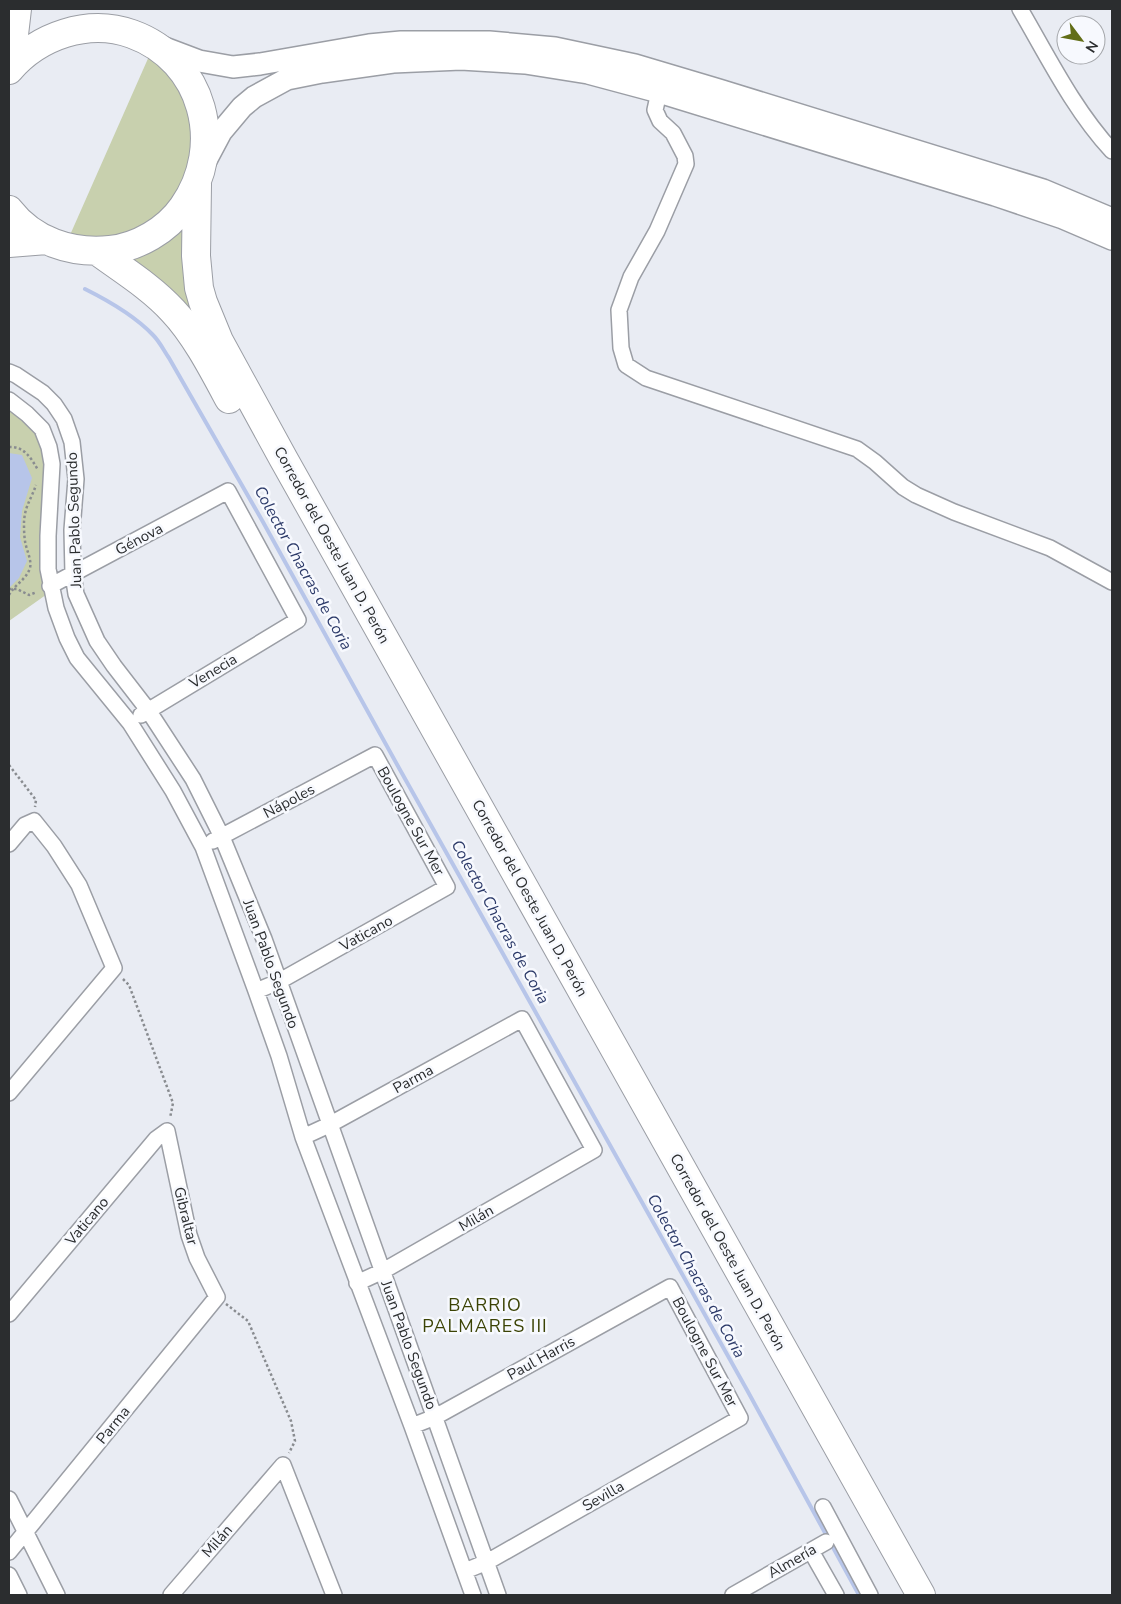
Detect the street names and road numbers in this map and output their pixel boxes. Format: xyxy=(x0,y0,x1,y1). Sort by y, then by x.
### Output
street label: Corredor del Oeste Juan D. Perón xyxy=(269,443,395,647)
street label: Juan Pablo Segundo xyxy=(62,452,86,589)
street label: Génova xyxy=(112,518,166,560)
street label: Venecia xyxy=(185,649,241,694)
street label: Boulogne Sur Mer xyxy=(373,763,450,880)
street label: Nápoles xyxy=(260,779,318,823)
street label: Corredor del Oeste Juan D. Perón xyxy=(467,796,593,1000)
street label: Juan Pablo Segundo xyxy=(238,896,304,1031)
street label: Vaticano xyxy=(335,910,396,956)
street label: Parma xyxy=(389,1060,437,1098)
street label: Corredor del Oeste Juan D. Perón xyxy=(665,1150,791,1354)
street label: Gibraltar xyxy=(169,1185,203,1248)
street label: Vaticano xyxy=(60,1192,113,1250)
street label: Milán xyxy=(455,1200,497,1236)
street label: Juan Pablo Segundo xyxy=(376,1277,442,1412)
street label: Boulogne Sur Mer xyxy=(668,1294,743,1411)
street label: Paul Harris xyxy=(504,1331,578,1385)
street label: Parma xyxy=(92,1402,134,1448)
street label: Sevilla xyxy=(578,1476,628,1516)
street label: Milán xyxy=(197,1520,237,1562)
street label: Almería xyxy=(764,1539,820,1583)

